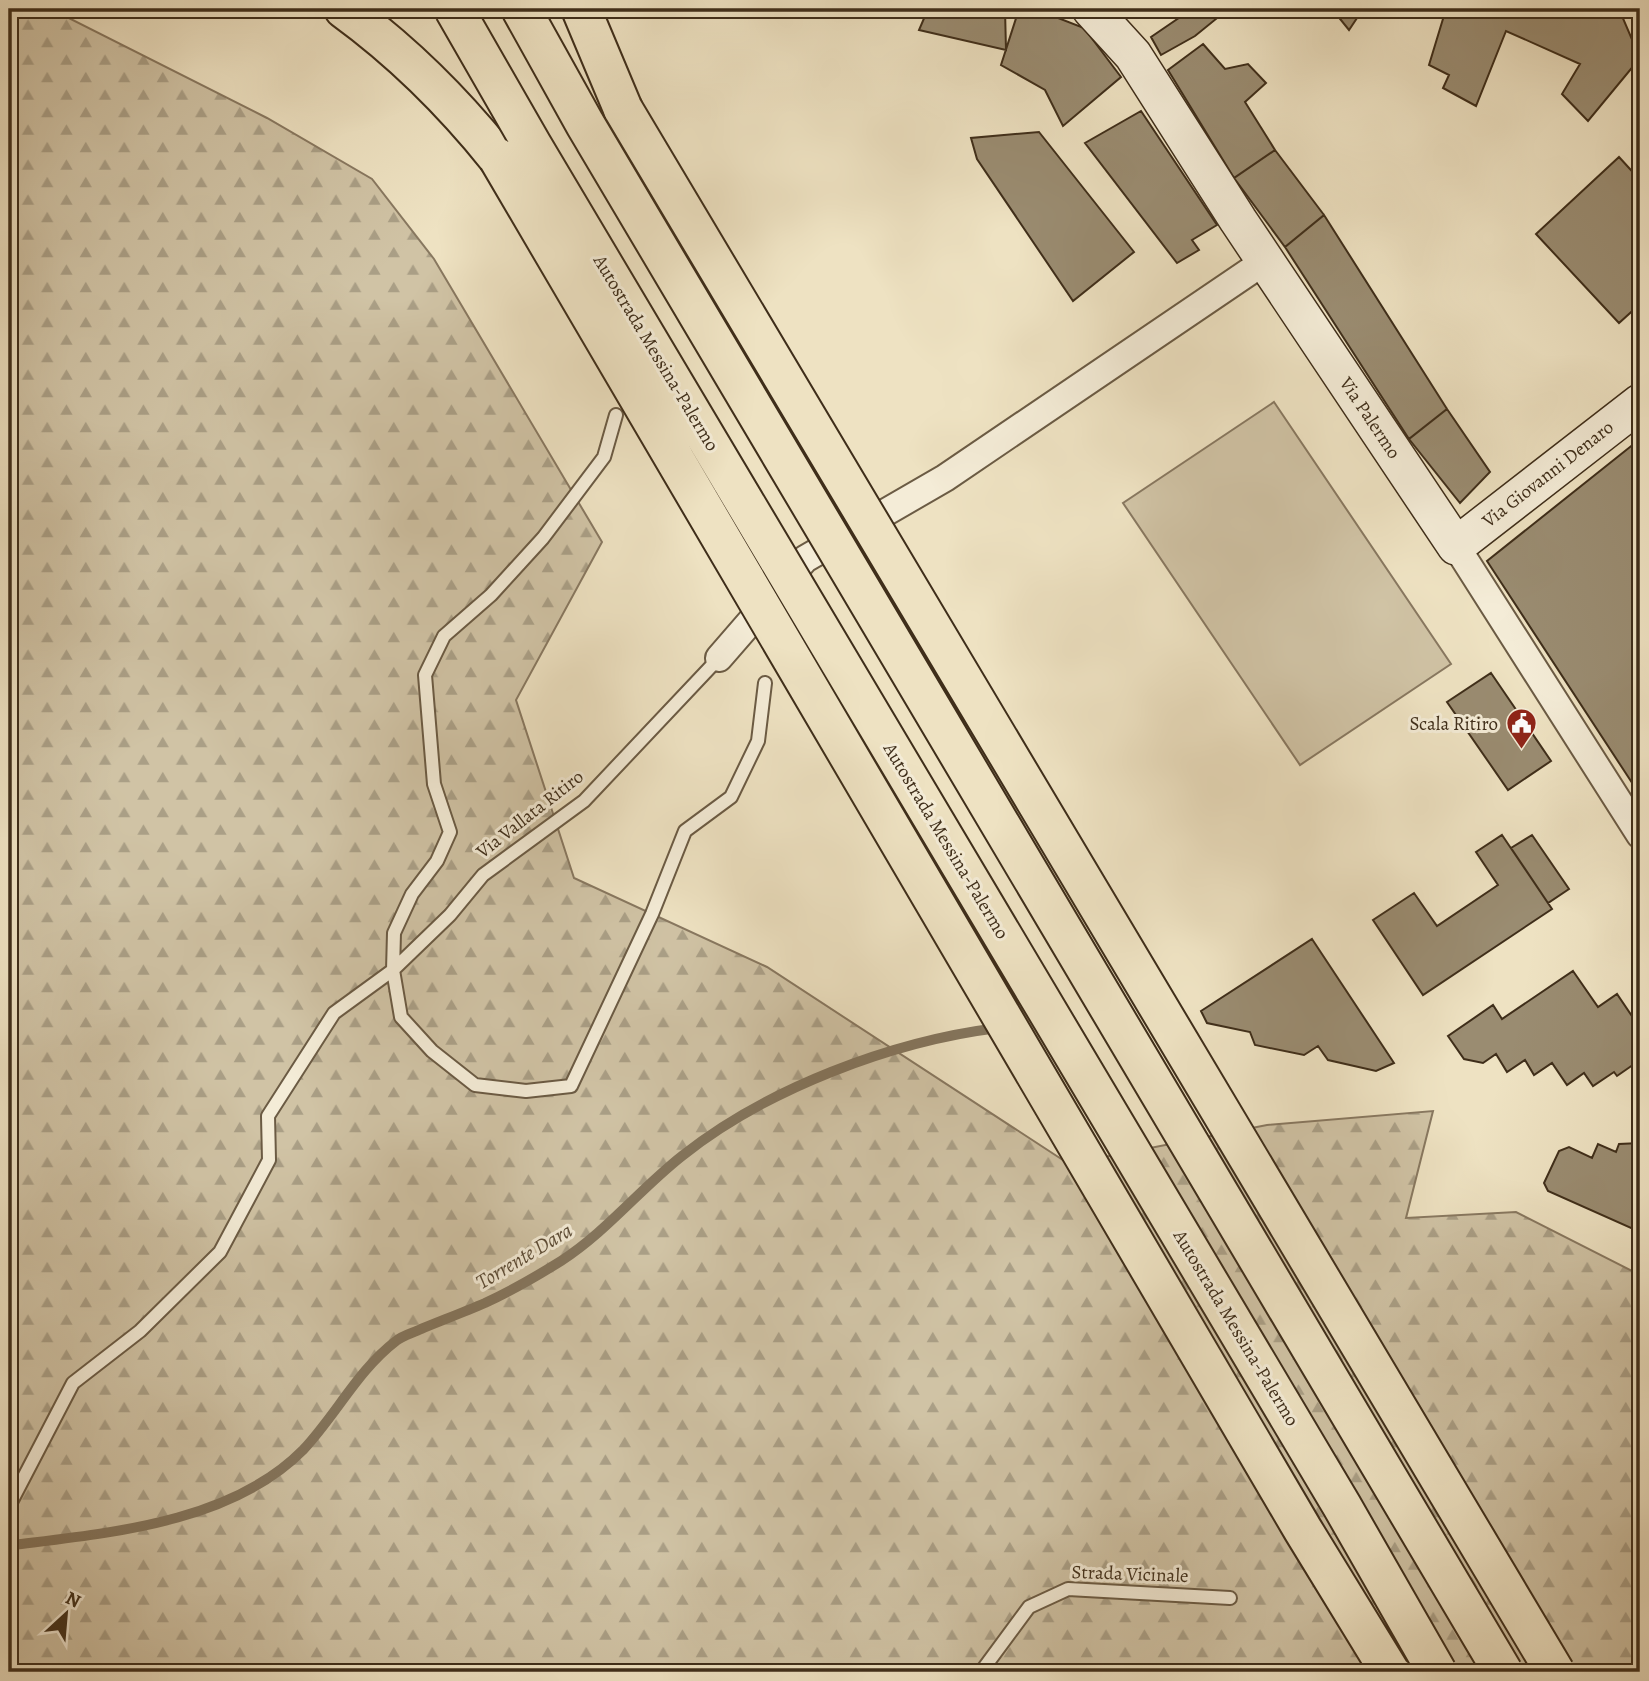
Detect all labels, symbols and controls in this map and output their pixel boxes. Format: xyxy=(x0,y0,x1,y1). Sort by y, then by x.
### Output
street label: Autostrada Messina-Palermo xyxy=(586,249,725,456)
street label: Via Palermo xyxy=(1333,371,1407,464)
street label: Via Giovanni Denaro xyxy=(1476,414,1619,534)
public building icon: Scala Ritiro xyxy=(1504,707,1538,751)
place label: Scala Ritiro xyxy=(1409,711,1498,737)
street label: Autostrada Messina-Palermo xyxy=(876,737,1015,944)
street label: Via Vallata Ritiro xyxy=(470,764,589,865)
water label: Torrente Dara xyxy=(471,1216,578,1296)
street label: Autostrada Messina-Palermo xyxy=(1166,1224,1305,1431)
street label: Strada Vicinale xyxy=(1071,1559,1189,1589)
north arrow xyxy=(32,1580,102,1650)
text: N xyxy=(61,1585,85,1614)

